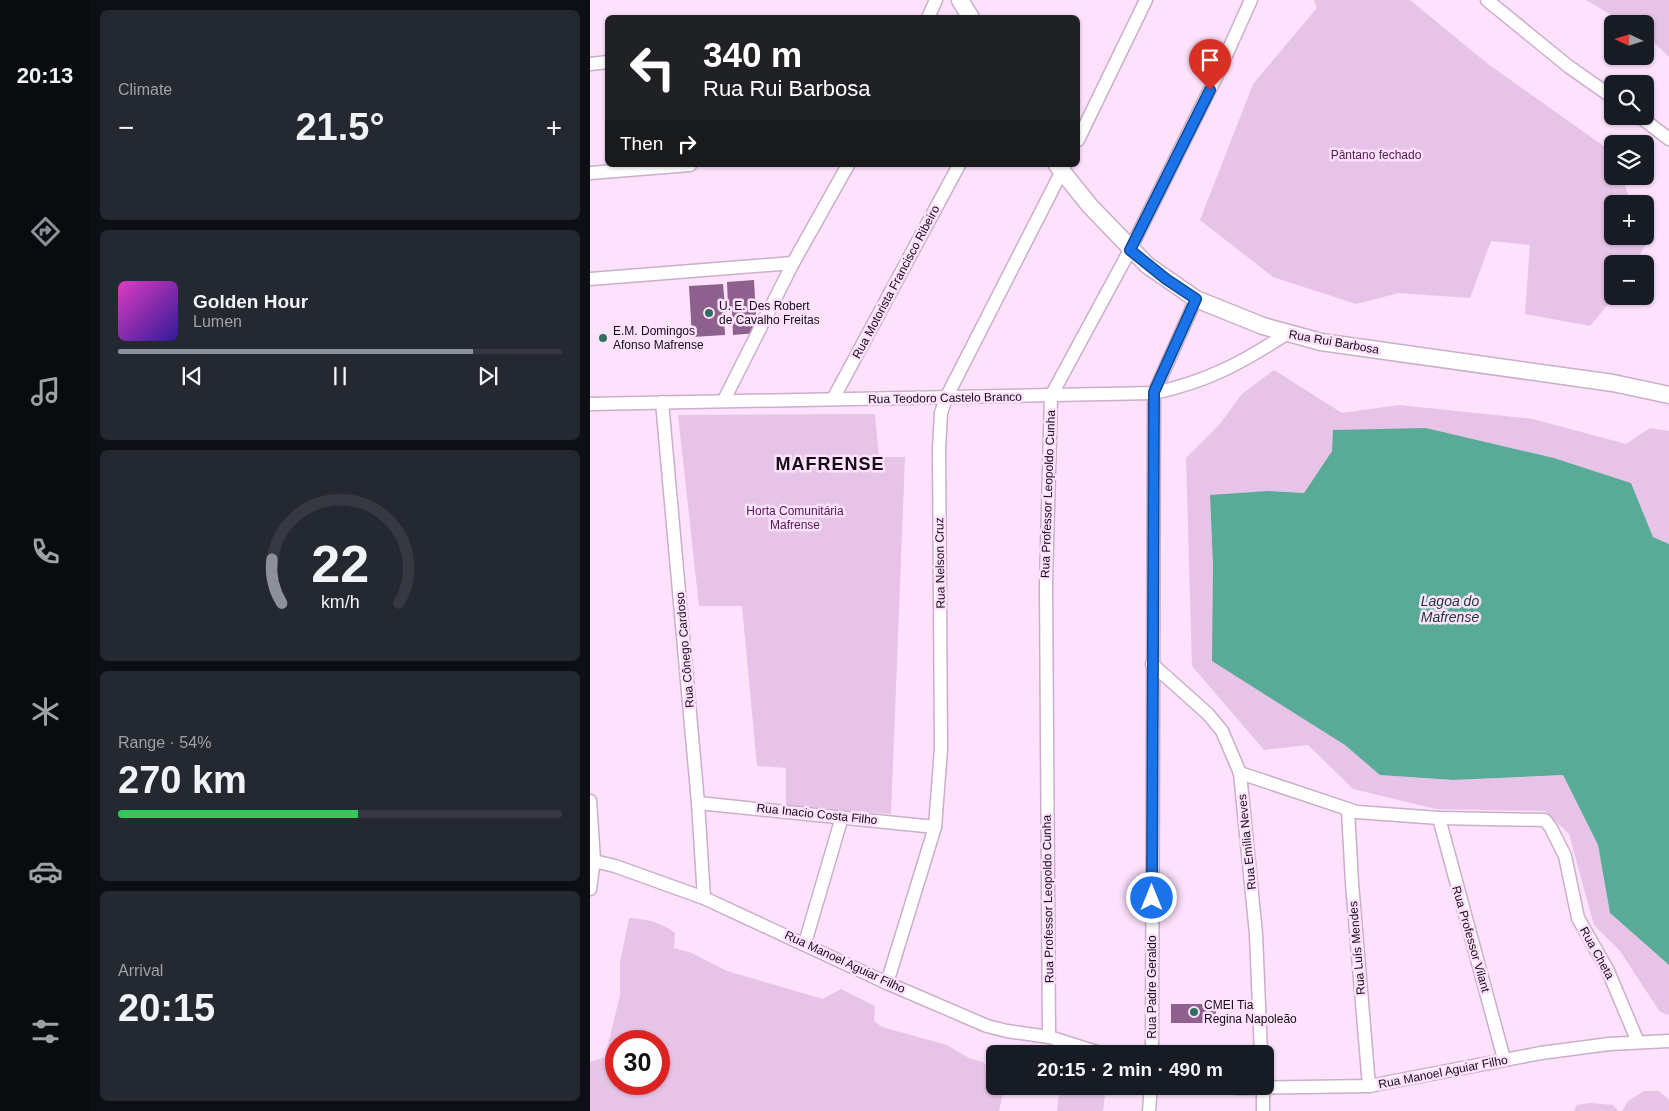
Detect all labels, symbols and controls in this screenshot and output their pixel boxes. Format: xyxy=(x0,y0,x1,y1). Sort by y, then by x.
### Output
north arrow xyxy=(1604,15,1654,65)
map controls xyxy=(1604,15,1654,305)
icon: left xyxy=(620,35,685,100)
text: 340 m xyxy=(703,35,802,74)
pin xyxy=(1189,39,1231,90)
icon: arrive xyxy=(1196,46,1224,74)
text: 20:13 xyxy=(17,63,73,88)
button: search xyxy=(1604,75,1654,125)
text: Rua Rui Barbosa xyxy=(703,76,871,101)
text: Climate xyxy=(118,81,172,98)
text: 21.5° xyxy=(295,106,385,148)
text: − xyxy=(118,112,134,143)
text: + xyxy=(546,112,562,143)
icon: right xyxy=(673,130,701,158)
text: Then xyxy=(620,133,663,154)
button: layers xyxy=(1604,135,1654,185)
park label: Pântano fechado xyxy=(1331,148,1422,162)
button: + xyxy=(1604,195,1654,245)
street label: Rua Motorista Francisco Ribeiro xyxy=(850,203,943,361)
icon: directions xyxy=(28,214,63,249)
button: − xyxy=(1604,255,1654,305)
text: Golden Hour xyxy=(193,291,308,312)
place label: U. E. Des Robert de Cavalho Freitas xyxy=(719,299,820,327)
marker: U. E. Des Robert de Cavalho Freitas xyxy=(703,307,715,319)
text: Lumen xyxy=(193,313,242,330)
place label: E.M. Domingos Afonso Mafrense xyxy=(613,324,704,352)
street label: Rua Rui Barbosa xyxy=(1288,327,1381,357)
marker: E.M. Domingos Afonso Mafrense xyxy=(597,332,609,344)
icon: previous xyxy=(178,362,206,390)
icon: pause xyxy=(326,362,354,390)
icon: next xyxy=(474,362,502,390)
icon: music xyxy=(28,374,63,409)
street label: Rua Teodoro Castelo Branco xyxy=(868,390,1022,406)
street label: Rua Professor Leopoldo Cunha xyxy=(1038,409,1058,578)
district label: MAFRENSE xyxy=(775,454,885,474)
park label: Horta Comunitária Mafrense xyxy=(746,504,844,532)
street label: Rua Nelson Cruz xyxy=(932,517,948,609)
icon: phone xyxy=(28,534,63,569)
text: 22 xyxy=(311,535,369,593)
street label: Rua Cônego Cardoso xyxy=(673,591,697,708)
text: km/h xyxy=(321,592,359,612)
water label: Lagoa do Mafrense xyxy=(1421,593,1479,625)
icon: climate xyxy=(28,694,63,729)
text: Range · 54% xyxy=(118,734,211,751)
text: 270 km xyxy=(118,759,247,801)
street label: Rua Emília Neves xyxy=(1235,794,1259,890)
street label: Rua Inacio Costa Filho xyxy=(756,801,878,827)
street label: Rua Professor Leopoldo Cunha xyxy=(1040,815,1056,983)
icon: car xyxy=(28,854,63,889)
position arrow xyxy=(1125,871,1177,923)
street label: Rua Professor Vilant xyxy=(1449,884,1493,994)
street label: Rua Luís Mendes xyxy=(1346,901,1368,995)
street label: Rua Cheta xyxy=(1577,925,1617,982)
street label: Rua Manoel Aguiar Filho xyxy=(782,928,908,996)
street label: Rua Padre Geraldo xyxy=(1145,935,1159,1039)
text: Arrival xyxy=(118,962,163,979)
text: 20:15 xyxy=(118,987,215,1029)
place label: CMEI Tia Regina Napoleão xyxy=(1204,998,1297,1026)
marker: CMEI Tia Regina Napoleão xyxy=(1188,1006,1200,1018)
icon: filters xyxy=(28,1014,63,1049)
speed limit sign: 30 xyxy=(605,1030,670,1095)
street label: Rua Manoel Aguiar Filho xyxy=(1377,1053,1509,1091)
text: 20:15 · 2 min · 490 m xyxy=(1037,1059,1223,1080)

